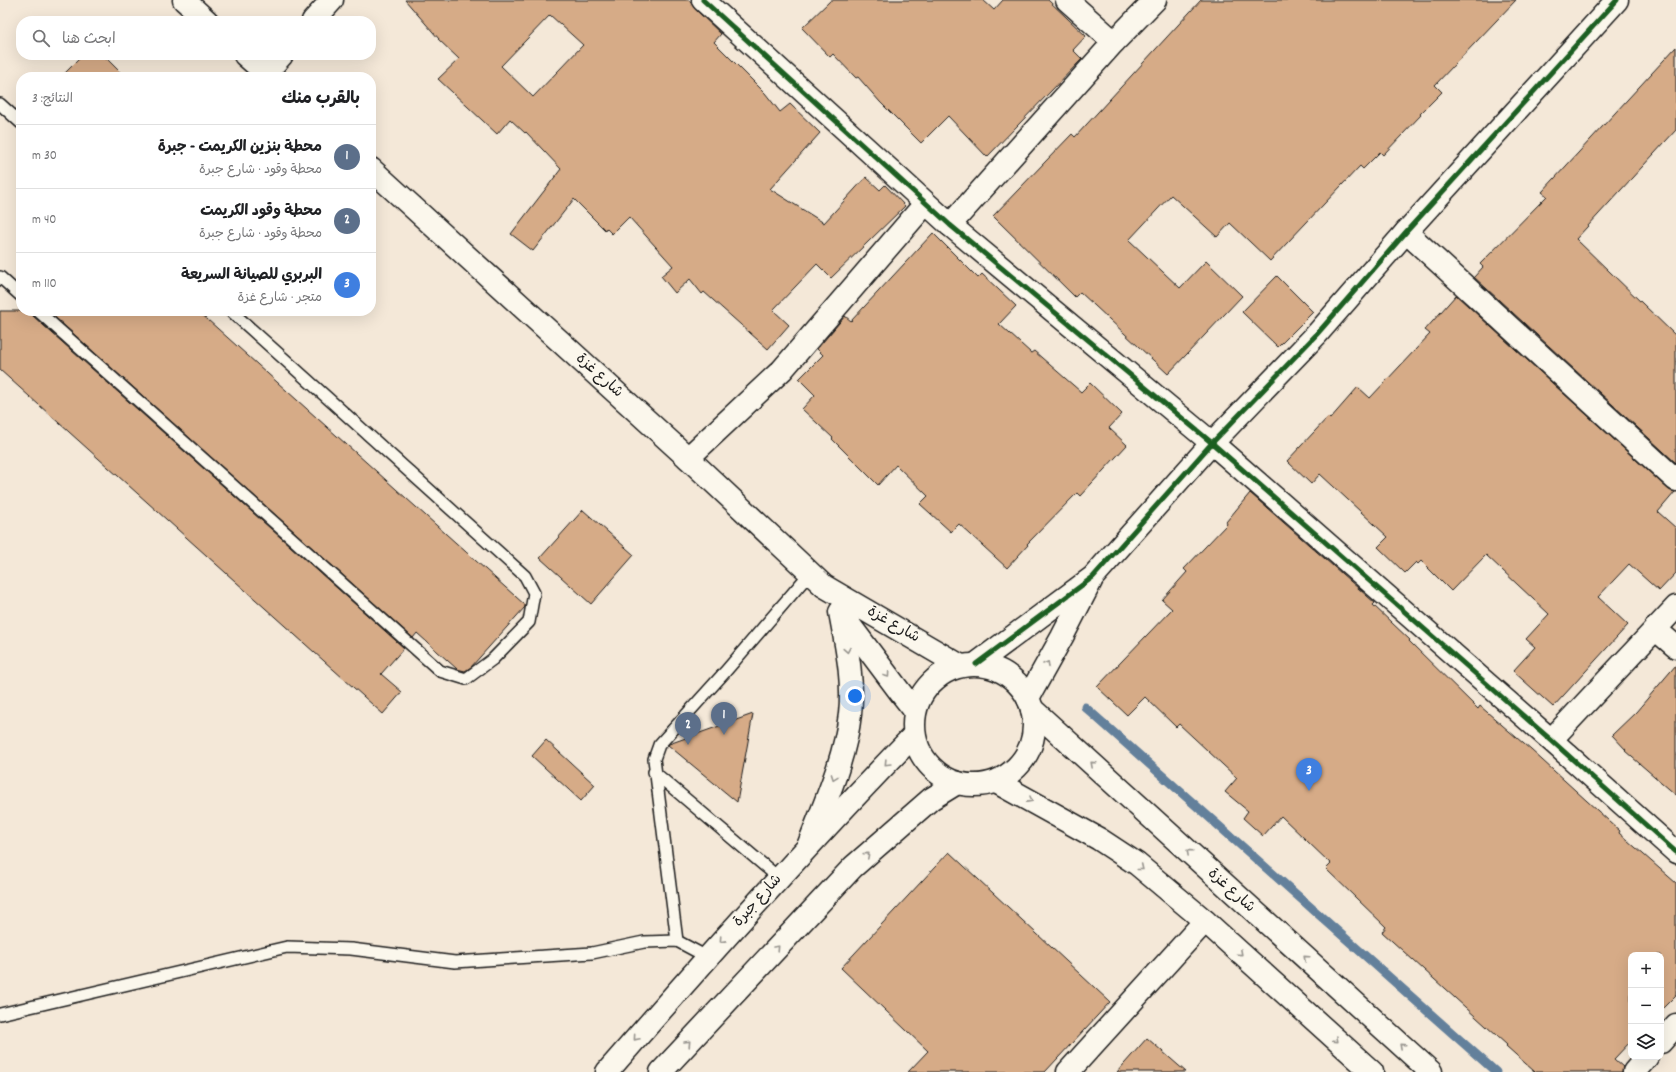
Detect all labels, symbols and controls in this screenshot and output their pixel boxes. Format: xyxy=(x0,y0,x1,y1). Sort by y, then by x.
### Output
search box xyxy=(16,16,376,60)
icon: search xyxy=(30,27,52,49)
text: ابحث هنا xyxy=(62,29,116,51)
text: بالقرب منك xyxy=(282,88,360,112)
text: النتائج: 3 xyxy=(32,90,73,109)
text: محطة بنزين الكريمت - جبرة xyxy=(158,137,322,159)
text: 30 m xyxy=(32,147,57,166)
text: 1 xyxy=(346,147,348,166)
text: محطة وقود · شارع جبرة xyxy=(199,161,322,180)
text: محطة وقود الكريمت xyxy=(200,201,322,223)
text: 40 m xyxy=(32,211,56,230)
text: 2 xyxy=(344,211,350,230)
text: محطة وقود · شارع جبرة xyxy=(199,225,322,244)
text: البربري للصيانة السريعة xyxy=(181,265,322,287)
text: 110 m xyxy=(32,275,57,294)
text: 3 xyxy=(344,275,350,294)
text: متجر · شارع غزة xyxy=(238,289,322,308)
street label: شارع غزة xyxy=(570,348,628,404)
street label: شارع غزة xyxy=(862,601,924,649)
one-way arrow xyxy=(842,647,851,653)
one-way arrow xyxy=(1042,661,1049,668)
one-way arrow xyxy=(882,670,889,677)
your location xyxy=(845,686,865,706)
pin: 1 xyxy=(711,702,737,735)
pin: 2 xyxy=(675,712,701,745)
one-way arrow xyxy=(884,758,892,766)
pin: 3 xyxy=(1296,758,1322,791)
one-way arrow xyxy=(1090,762,1098,769)
one-way arrow xyxy=(830,774,838,781)
one-way arrow xyxy=(1026,796,1034,803)
one-way arrow xyxy=(1186,849,1194,857)
one-way arrow xyxy=(862,852,869,859)
one-way arrow xyxy=(1137,863,1144,870)
street label: شارع غزة xyxy=(1202,863,1260,919)
street label: شارع جبرة xyxy=(728,870,788,932)
one-way arrow xyxy=(720,936,727,943)
one-way arrow xyxy=(772,945,779,953)
one-way arrow xyxy=(1235,948,1243,955)
map controls xyxy=(1628,952,1664,1060)
button: + xyxy=(1628,952,1664,988)
one-way arrow xyxy=(1303,956,1310,963)
button: − xyxy=(1628,988,1664,1024)
button: layers xyxy=(1628,1024,1664,1060)
one-way arrow xyxy=(634,1033,641,1041)
one-way arrow xyxy=(1331,1035,1339,1043)
one-way arrow xyxy=(683,1040,691,1048)
one-way arrow xyxy=(1399,1043,1407,1051)

